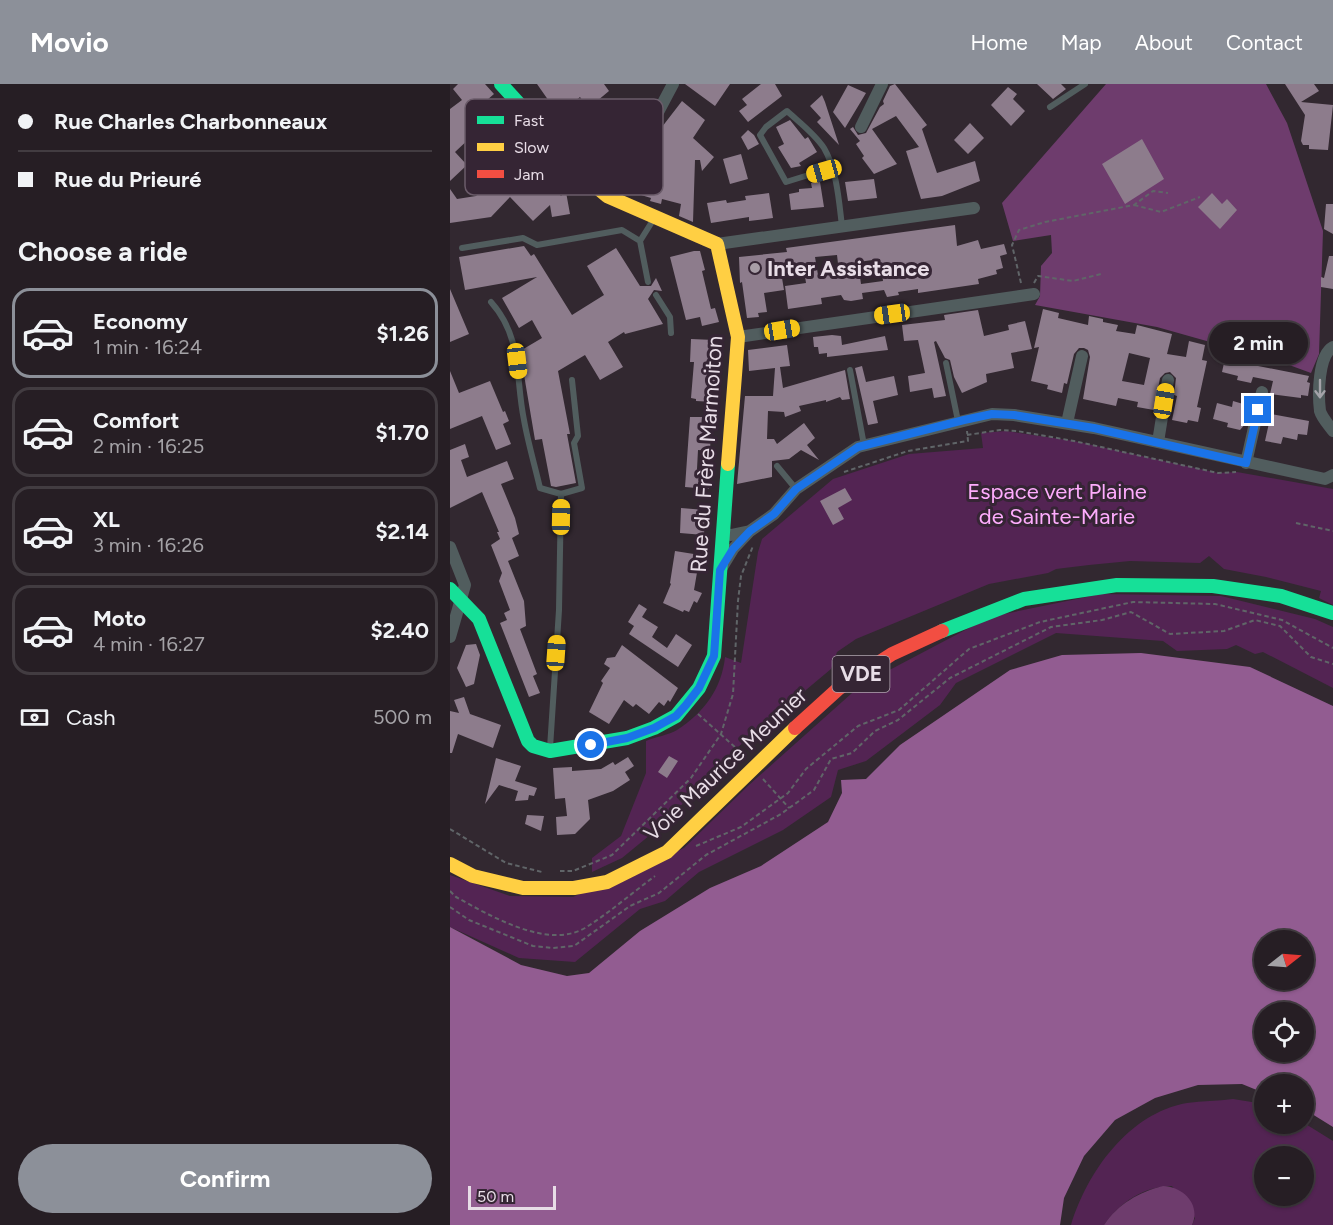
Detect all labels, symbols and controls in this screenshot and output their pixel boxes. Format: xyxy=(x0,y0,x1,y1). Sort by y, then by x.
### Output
text: Movio xyxy=(30,25,109,59)
text: Home xyxy=(971,30,1028,55)
text: Map xyxy=(1061,30,1102,55)
text: About xyxy=(1135,30,1193,55)
text: Contact xyxy=(1226,30,1303,55)
legend xyxy=(465,99,663,195)
text: Rue Charles Charbonneaux xyxy=(54,108,327,135)
text: Fast xyxy=(514,111,544,130)
text: Slow xyxy=(514,138,549,157)
car xyxy=(804,157,844,185)
text: Jam xyxy=(514,165,544,184)
text: Rue du Prieuré xyxy=(54,166,202,193)
text: Choose a ride xyxy=(18,235,187,268)
place label: Inter Assistance xyxy=(767,255,930,282)
marker: Inter Assistance xyxy=(748,261,762,275)
car xyxy=(873,303,911,325)
icon: car xyxy=(21,306,75,360)
text: Economy xyxy=(93,308,188,335)
car xyxy=(763,318,801,342)
text: $1.26 xyxy=(377,320,429,347)
callout: 2 min xyxy=(1208,323,1308,365)
text: 2 min xyxy=(1233,331,1284,355)
text: 1 min · 16:24 xyxy=(93,335,202,359)
street label: Rue du Frère Marmoiton xyxy=(685,335,728,573)
car xyxy=(506,342,528,380)
one-way arrow xyxy=(1314,378,1326,398)
car xyxy=(1152,382,1176,420)
route end xyxy=(1244,396,1271,423)
icon: car xyxy=(21,405,75,459)
text: Comfort xyxy=(93,407,179,434)
text: $1.70 xyxy=(376,419,429,446)
text: 2 min · 16:25 xyxy=(93,434,204,458)
park label: Espace vert Plaine de Sainte-Marie xyxy=(967,478,1147,530)
car xyxy=(552,499,570,535)
icon: car xyxy=(21,504,75,558)
text: XL xyxy=(93,506,120,533)
text: $2.14 xyxy=(375,518,429,545)
text: 3 min · 16:26 xyxy=(93,533,204,557)
icon: car xyxy=(21,603,75,657)
text: Moto xyxy=(93,605,146,632)
text: $2.40 xyxy=(370,617,429,644)
text: 4 min · 16:27 xyxy=(93,632,205,656)
car xyxy=(546,634,566,672)
road number: VDE xyxy=(832,656,890,692)
street label: Voie Maurice Meunier xyxy=(638,681,813,847)
icon: cash xyxy=(18,701,51,734)
text: Cash xyxy=(66,704,116,731)
text: 500 m xyxy=(373,705,432,729)
route start xyxy=(577,731,604,758)
north arrow xyxy=(1254,930,1314,990)
map controls xyxy=(1254,930,1314,1206)
button: locate xyxy=(1254,1002,1314,1062)
button: + xyxy=(1254,1074,1314,1134)
button: Confirm xyxy=(18,1144,432,1213)
button: − xyxy=(1254,1146,1314,1206)
scale bar xyxy=(468,1183,556,1210)
text: 50 m xyxy=(477,1187,514,1206)

